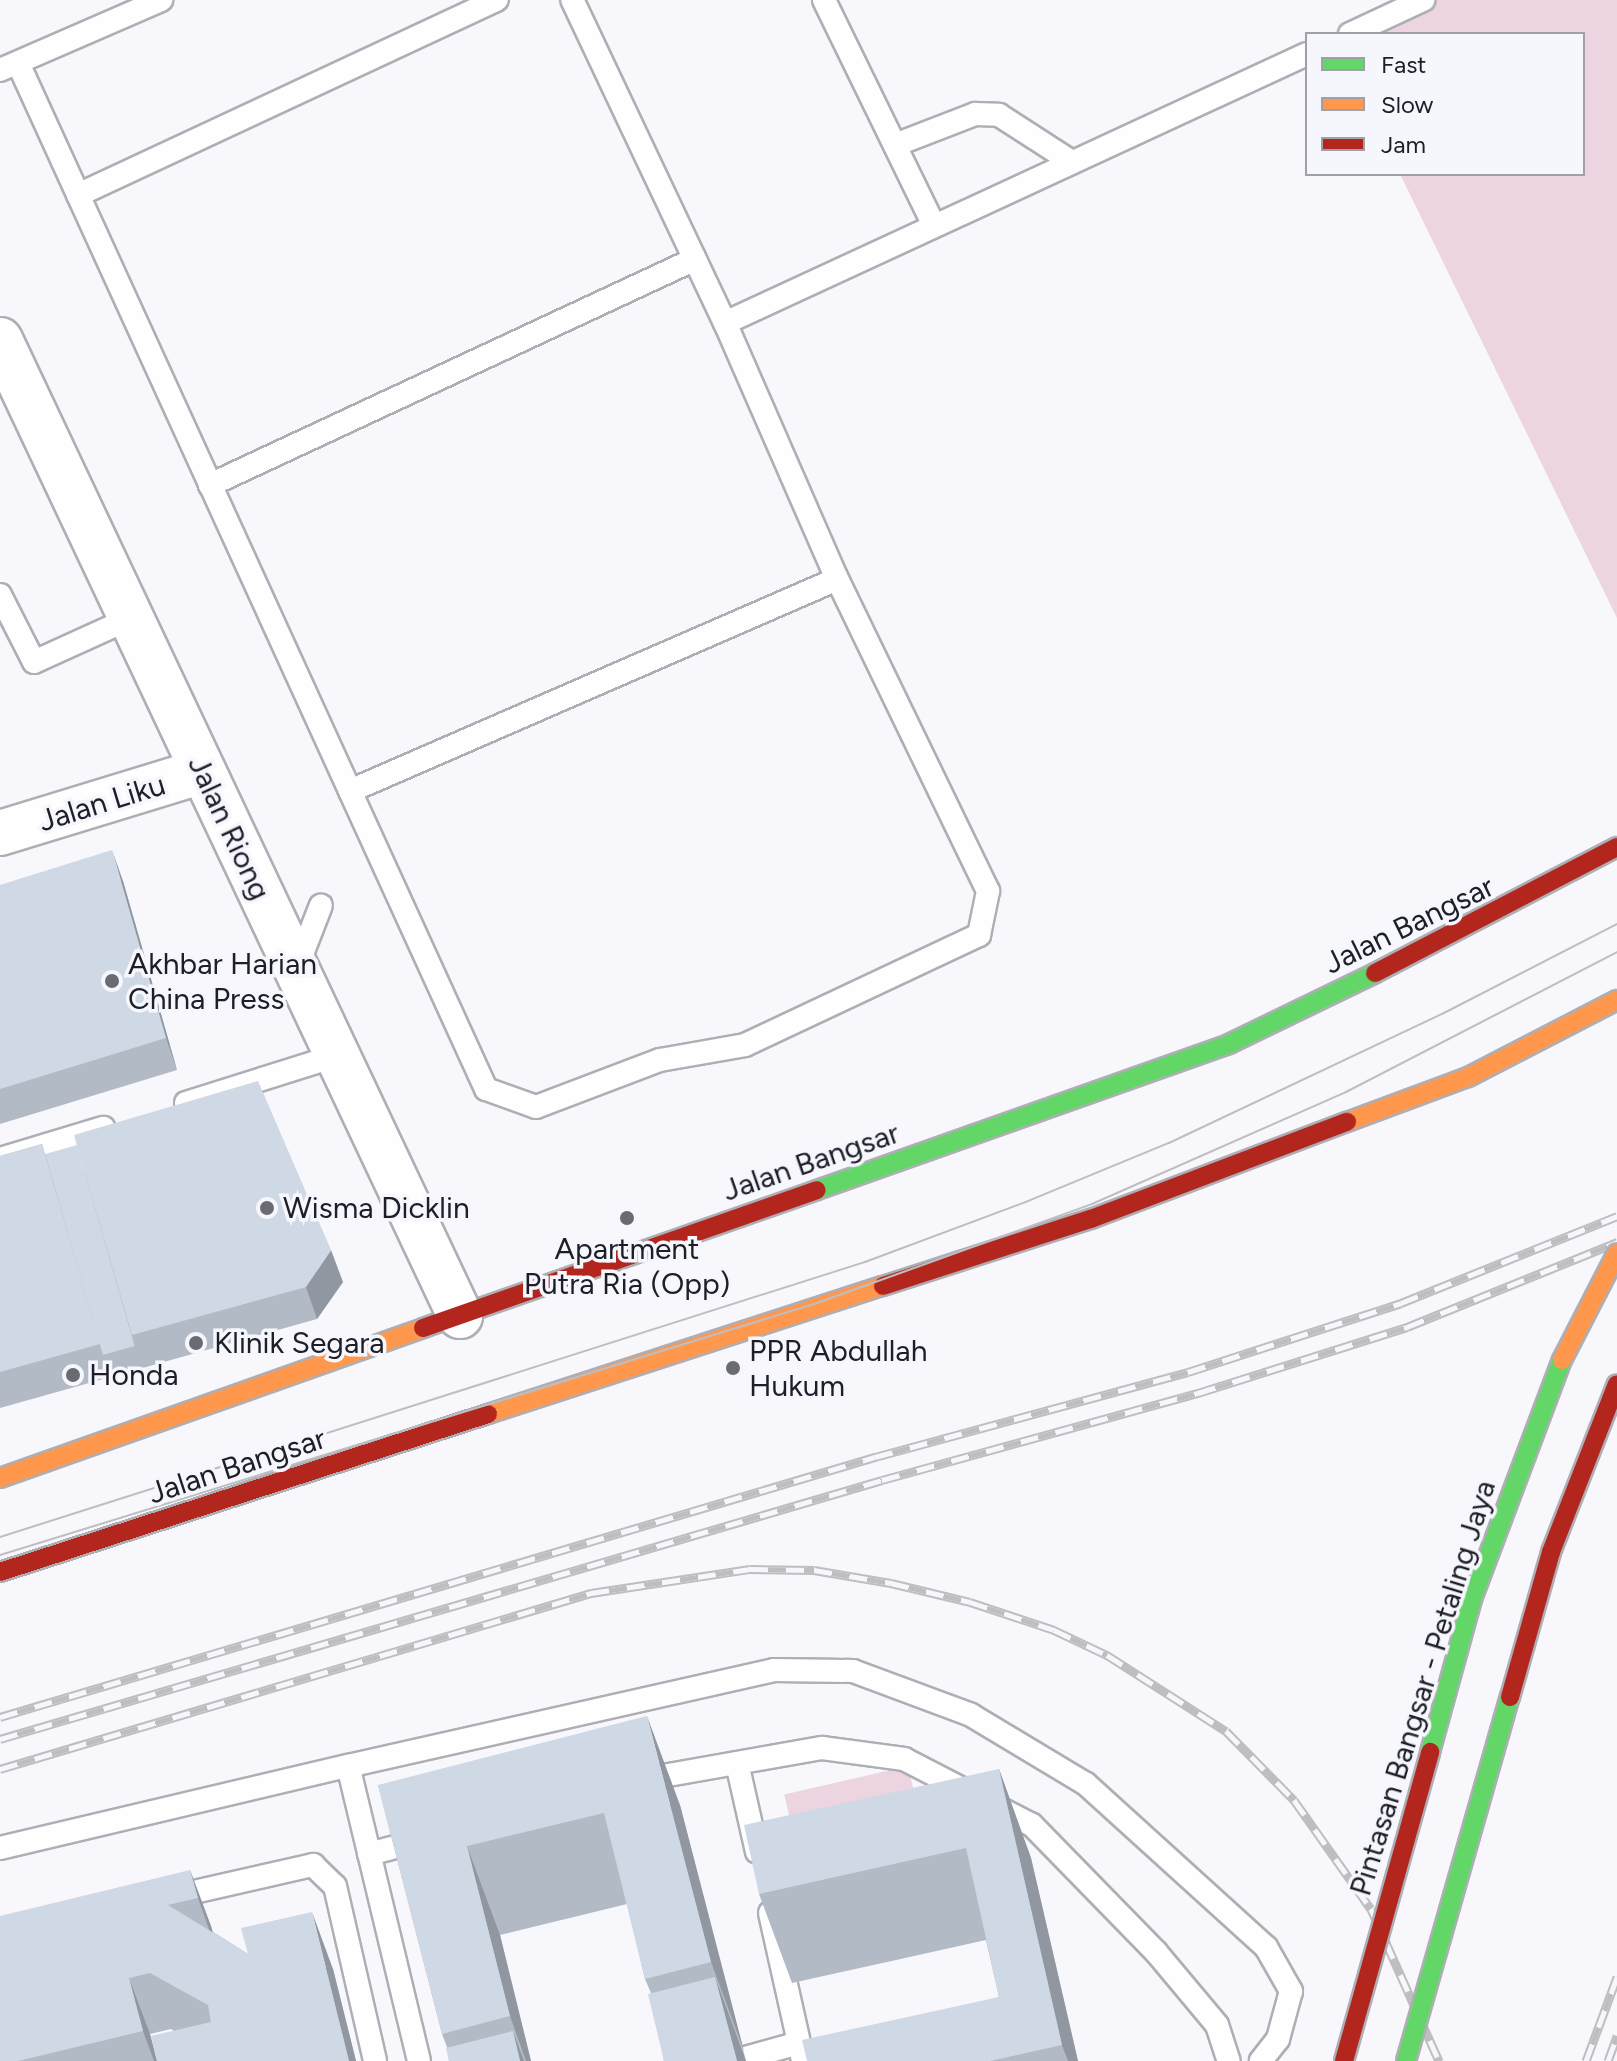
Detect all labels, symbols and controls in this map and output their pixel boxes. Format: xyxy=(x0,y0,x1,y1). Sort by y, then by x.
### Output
legend xyxy=(1305,32,1585,176)
text: Fast xyxy=(1381,50,1426,79)
text: Slow xyxy=(1381,90,1433,119)
text: Jam xyxy=(1381,130,1426,159)
street label: Jalan Riong xyxy=(180,750,278,906)
street label: Jalan Liku xyxy=(34,767,170,839)
street label: Jalan Bangsar xyxy=(1318,868,1500,982)
place label: Akhbar Harian China Press xyxy=(128,946,317,1016)
marker: Akhbar Harian China Press xyxy=(103,972,121,990)
street label: Jalan Bangsar xyxy=(718,1115,904,1209)
place label: Wisma Dicklin xyxy=(283,1190,470,1226)
marker: Wisma Dicklin xyxy=(258,1199,276,1217)
marker: Apartment Putra Ria (Opp) xyxy=(618,1209,636,1227)
place label: Apartment Putra Ria (Opp) xyxy=(524,1231,730,1302)
place label: Klinik Segara xyxy=(214,1325,385,1361)
marker: Klinik Segara xyxy=(185,1332,207,1354)
place label: PPR Abdullah Hukum xyxy=(749,1333,927,1404)
place label: Honda xyxy=(89,1357,179,1393)
marker: PPR Abdullah Hukum xyxy=(724,1359,742,1377)
marker: Honda xyxy=(64,1366,82,1384)
street label: Jalan Bangsar xyxy=(144,1420,330,1512)
street label: Pintasan Bangsar - Petaling Jaya xyxy=(1343,1476,1503,1900)

